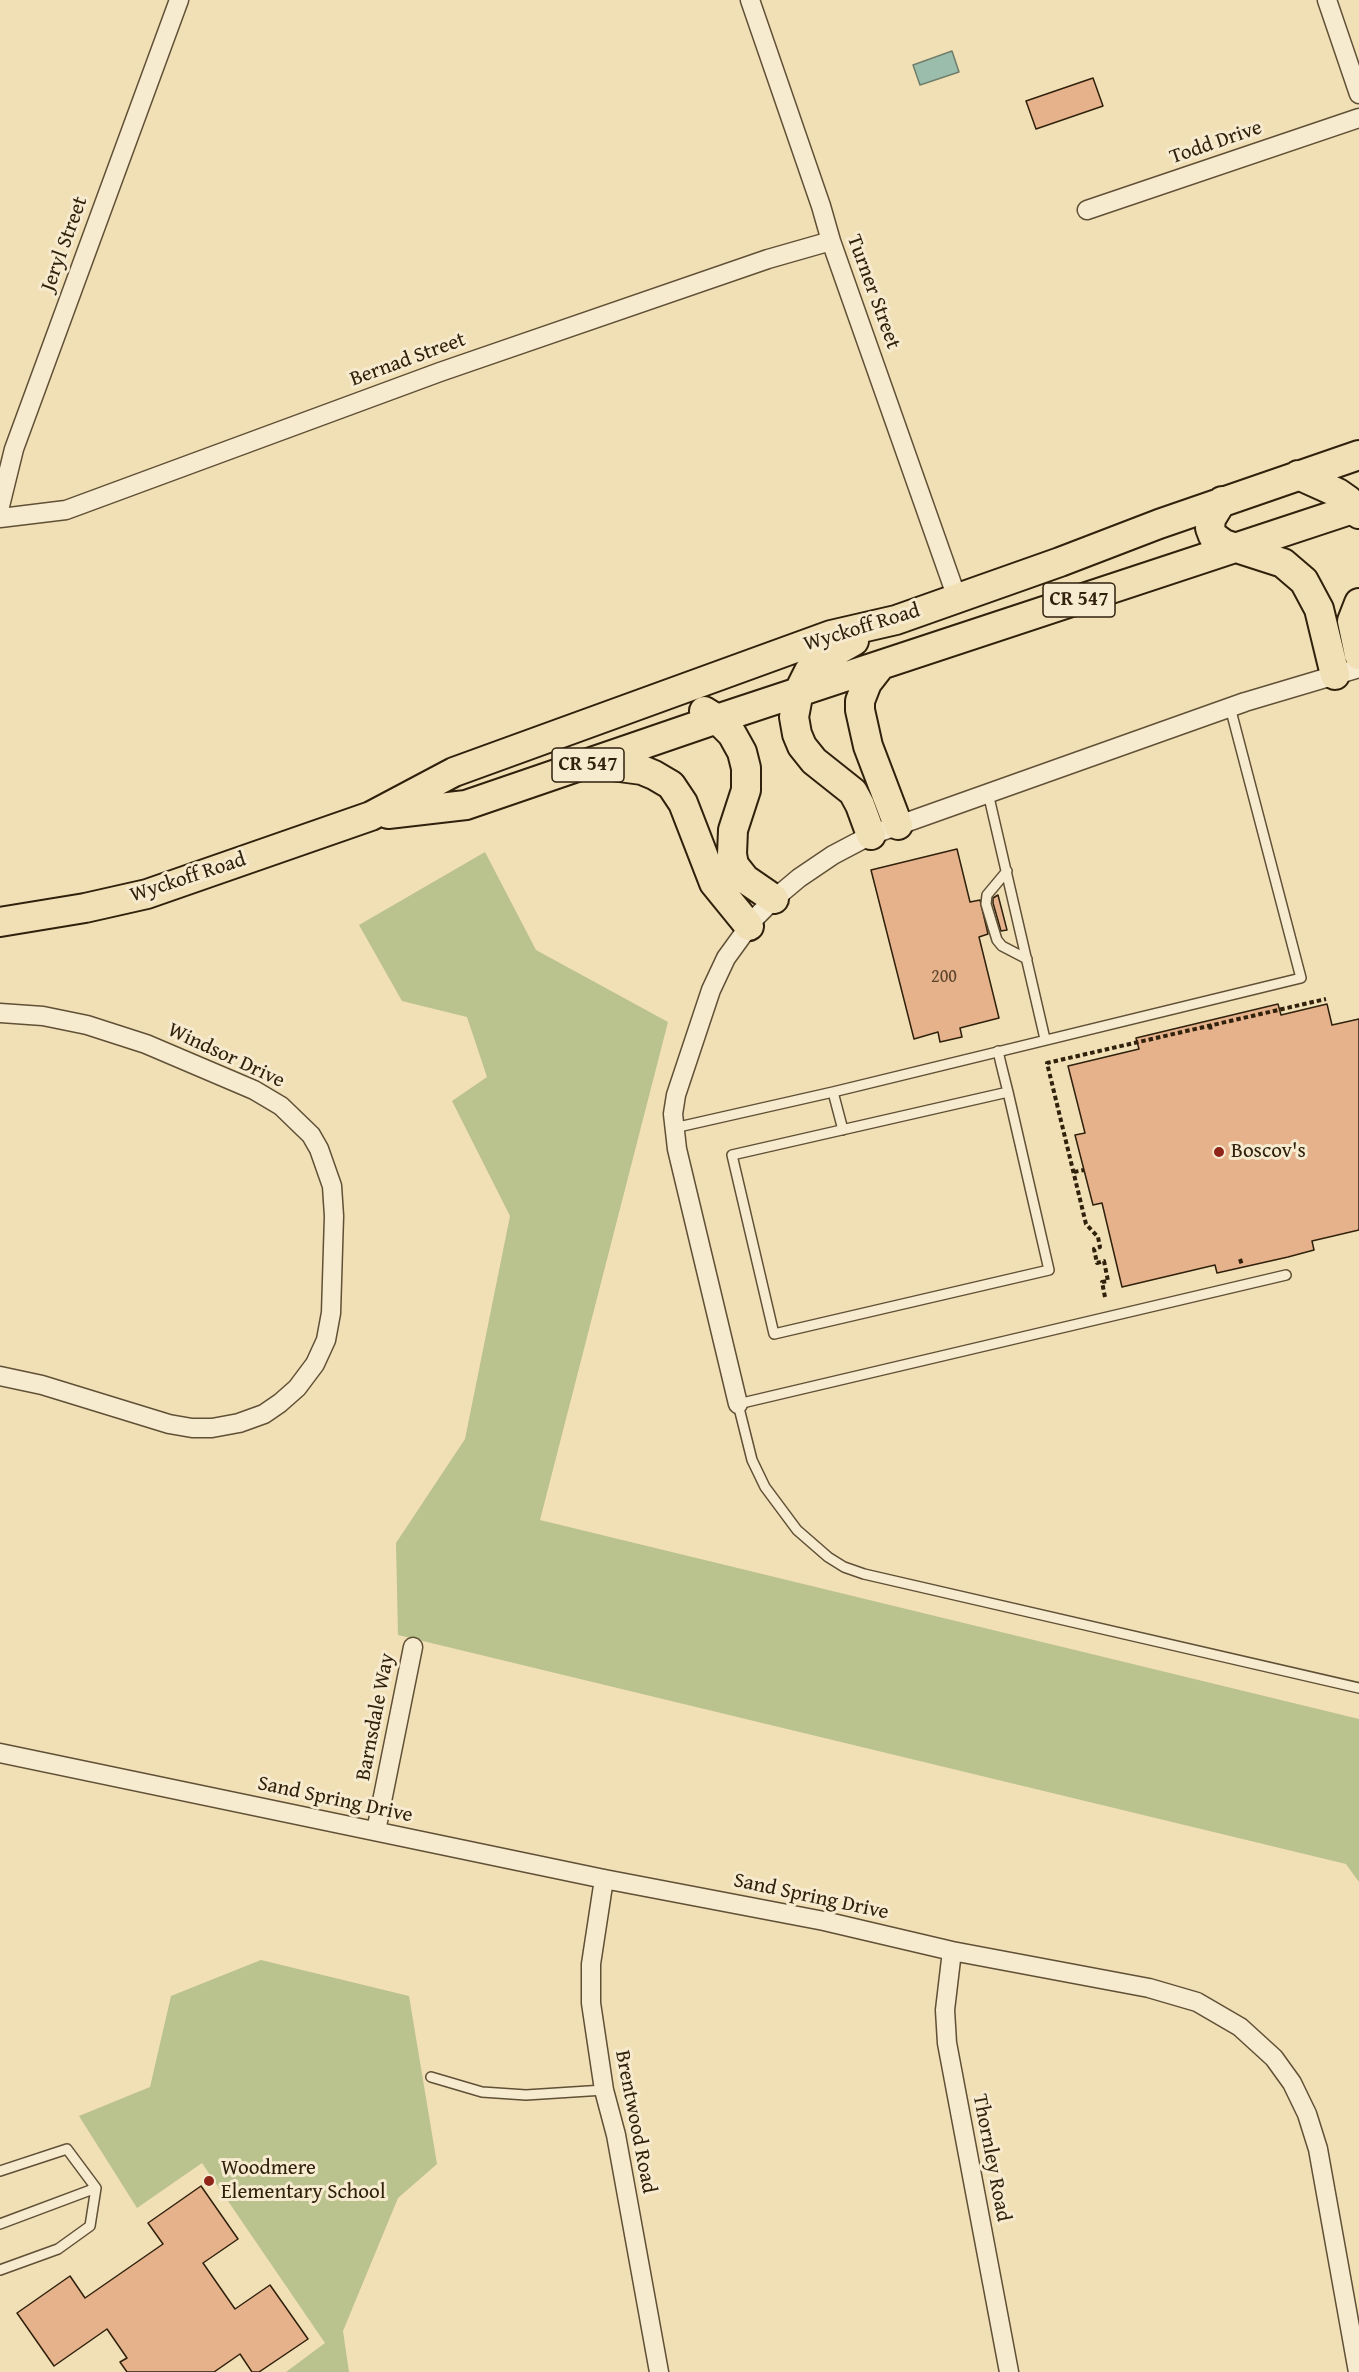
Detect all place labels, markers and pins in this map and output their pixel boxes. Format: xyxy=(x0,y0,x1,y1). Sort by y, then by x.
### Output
place label: Boscov's xyxy=(1231,1139,1306,1165)
marker: Boscov's xyxy=(1212,1145,1226,1159)
place label: Woodmere Elementary School xyxy=(221,2156,386,2206)
marker: Woodmere Elementary School xyxy=(202,2174,216,2188)

